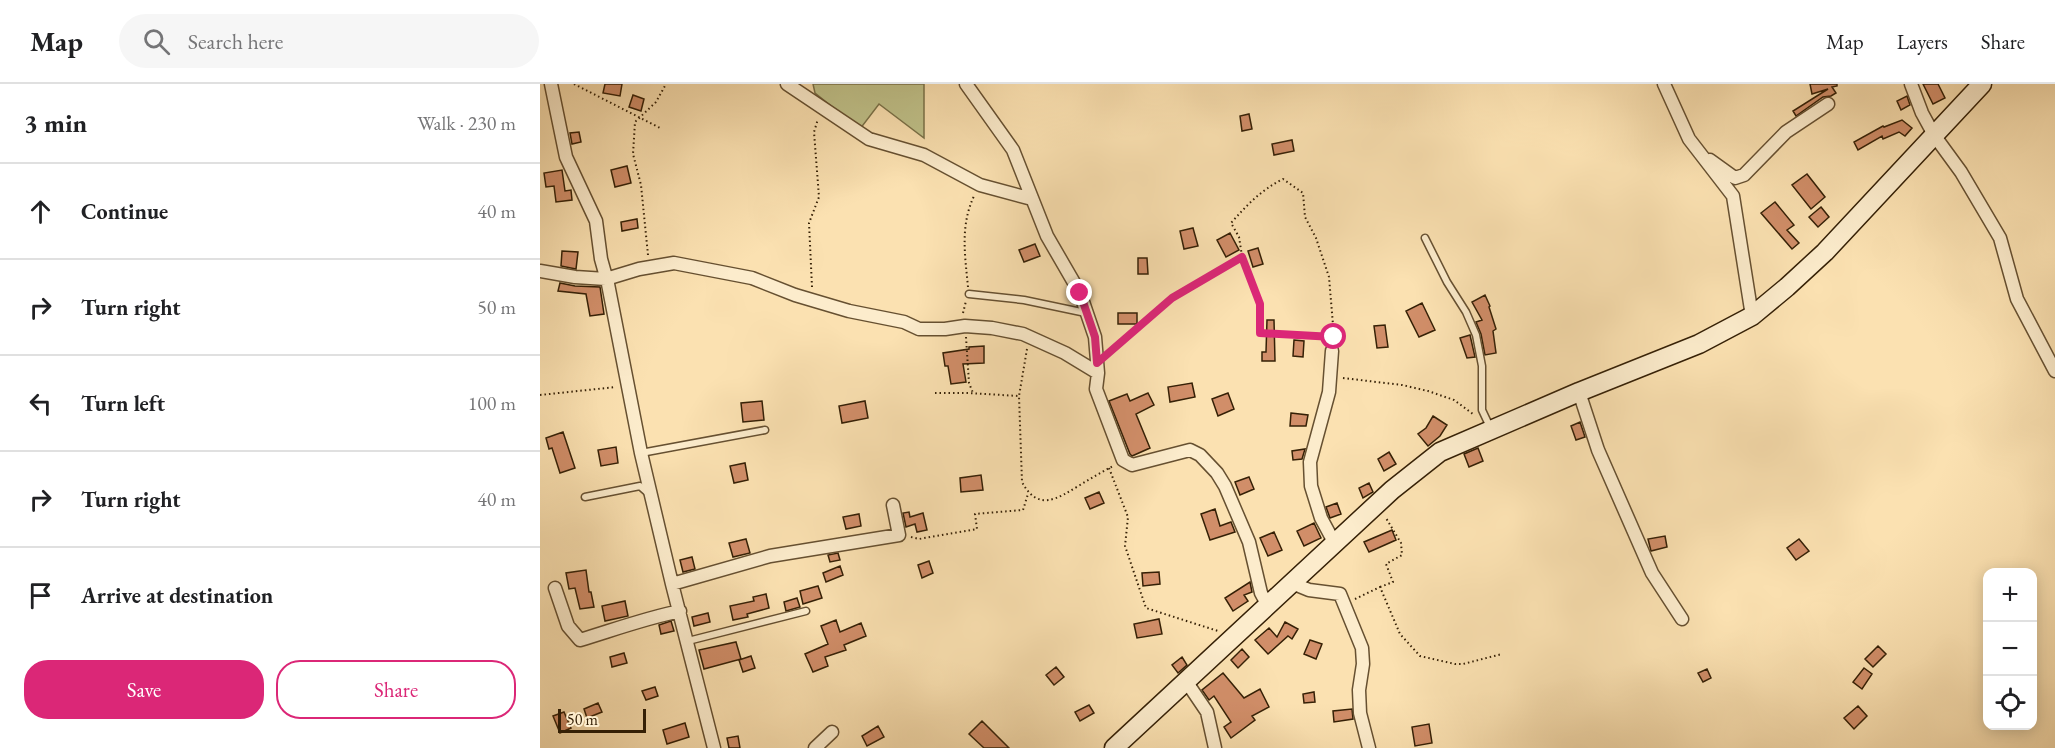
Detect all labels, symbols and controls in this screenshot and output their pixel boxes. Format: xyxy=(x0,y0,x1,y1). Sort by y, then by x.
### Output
search box xyxy=(119,14,539,68)
text: Map xyxy=(30,23,83,59)
icon: search xyxy=(140,25,173,58)
text: Search here xyxy=(188,27,283,56)
text: Map xyxy=(1826,28,1864,55)
text: Layers xyxy=(1897,28,1948,55)
text: Share xyxy=(1981,28,2025,55)
text: 3 min xyxy=(24,106,87,140)
text: Walk · 230 m xyxy=(417,110,516,136)
icon: ahead xyxy=(24,195,57,228)
text: Continue xyxy=(81,197,168,226)
text: 40 m xyxy=(477,198,516,224)
route end xyxy=(1066,279,1092,305)
icon: right xyxy=(24,291,57,324)
text: Turn right xyxy=(81,293,180,322)
text: 50 m xyxy=(477,294,516,320)
route start xyxy=(1320,323,1346,349)
icon: left xyxy=(24,387,57,420)
text: Turn left xyxy=(81,389,165,418)
text: 100 m xyxy=(468,390,516,416)
icon: right xyxy=(24,483,57,516)
text: Turn right xyxy=(81,485,180,514)
text: 40 m xyxy=(477,486,516,512)
map controls xyxy=(1983,568,2037,730)
button: + xyxy=(1983,568,2037,622)
icon: arrive xyxy=(24,579,57,612)
text: Arrive at destination xyxy=(81,581,273,610)
button: − xyxy=(1983,622,2037,676)
button: Save xyxy=(24,660,264,719)
button: Share xyxy=(276,660,516,719)
button: locate xyxy=(1983,676,2037,730)
scale bar xyxy=(558,706,646,734)
text: 50 m xyxy=(567,709,598,730)

